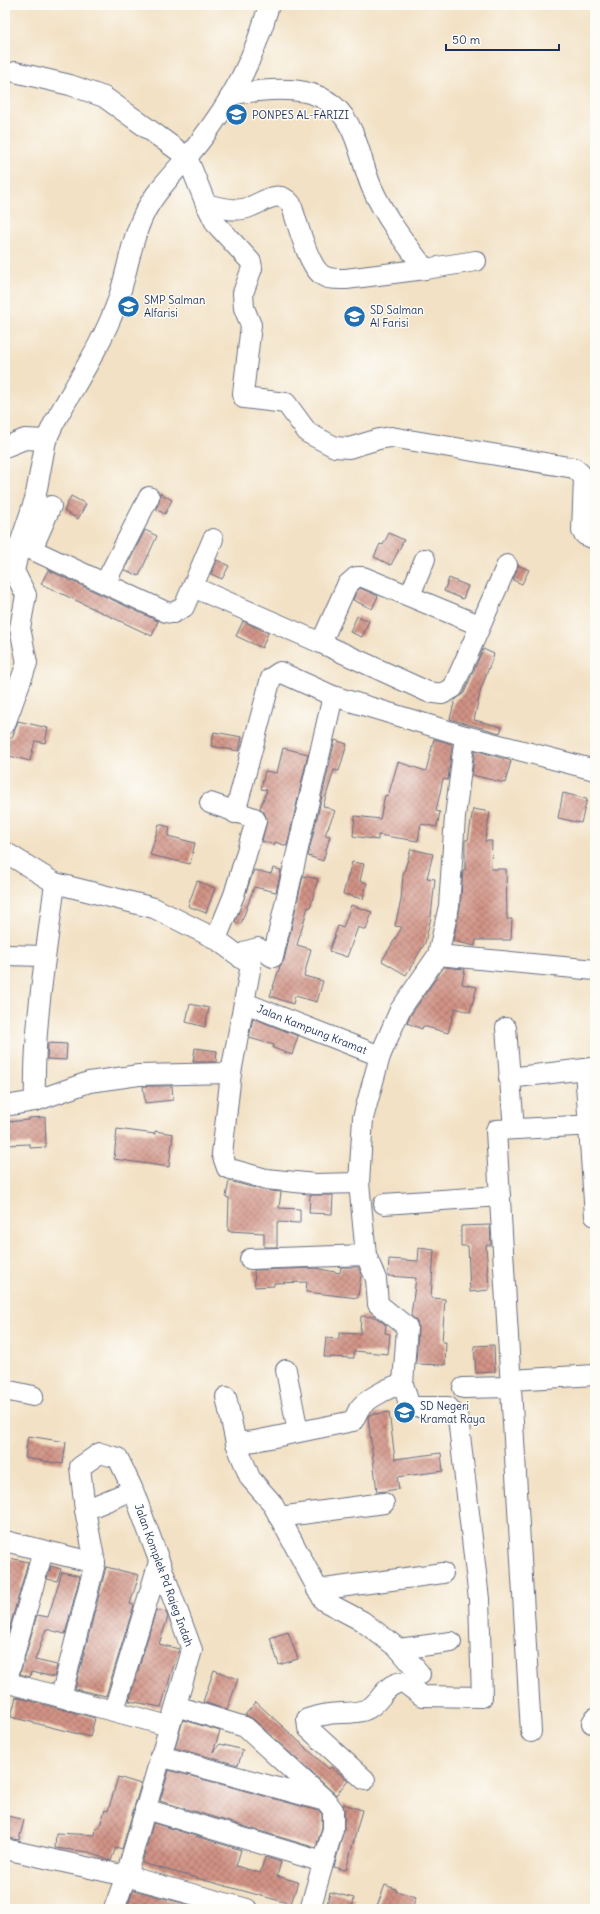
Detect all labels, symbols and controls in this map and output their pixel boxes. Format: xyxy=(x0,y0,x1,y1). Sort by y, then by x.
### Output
scale bar xyxy=(446,26,559,52)
text: 50 m xyxy=(452,32,481,47)
school or university icon: PONPES AL-FARIZI xyxy=(224,102,250,128)
place label: PONPES AL-FARIZI xyxy=(252,108,349,122)
school or university icon: SMP Salman Alfarisi xyxy=(116,293,142,319)
place label: SMP Salman Alfarisi xyxy=(144,293,205,320)
school or university icon: SD Salman Al Farisi xyxy=(342,303,368,329)
place label: SD Salman Al Farisi xyxy=(370,303,424,330)
street label: Jalan Kampung Kramat xyxy=(255,1001,369,1057)
school or university icon: SD Negeri Kramat Raya xyxy=(391,1399,417,1425)
place label: SD Negeri Kramat Raya xyxy=(420,1399,485,1426)
street label: Jalan Komplek Pd Rajeg Indah xyxy=(132,1502,196,1648)

